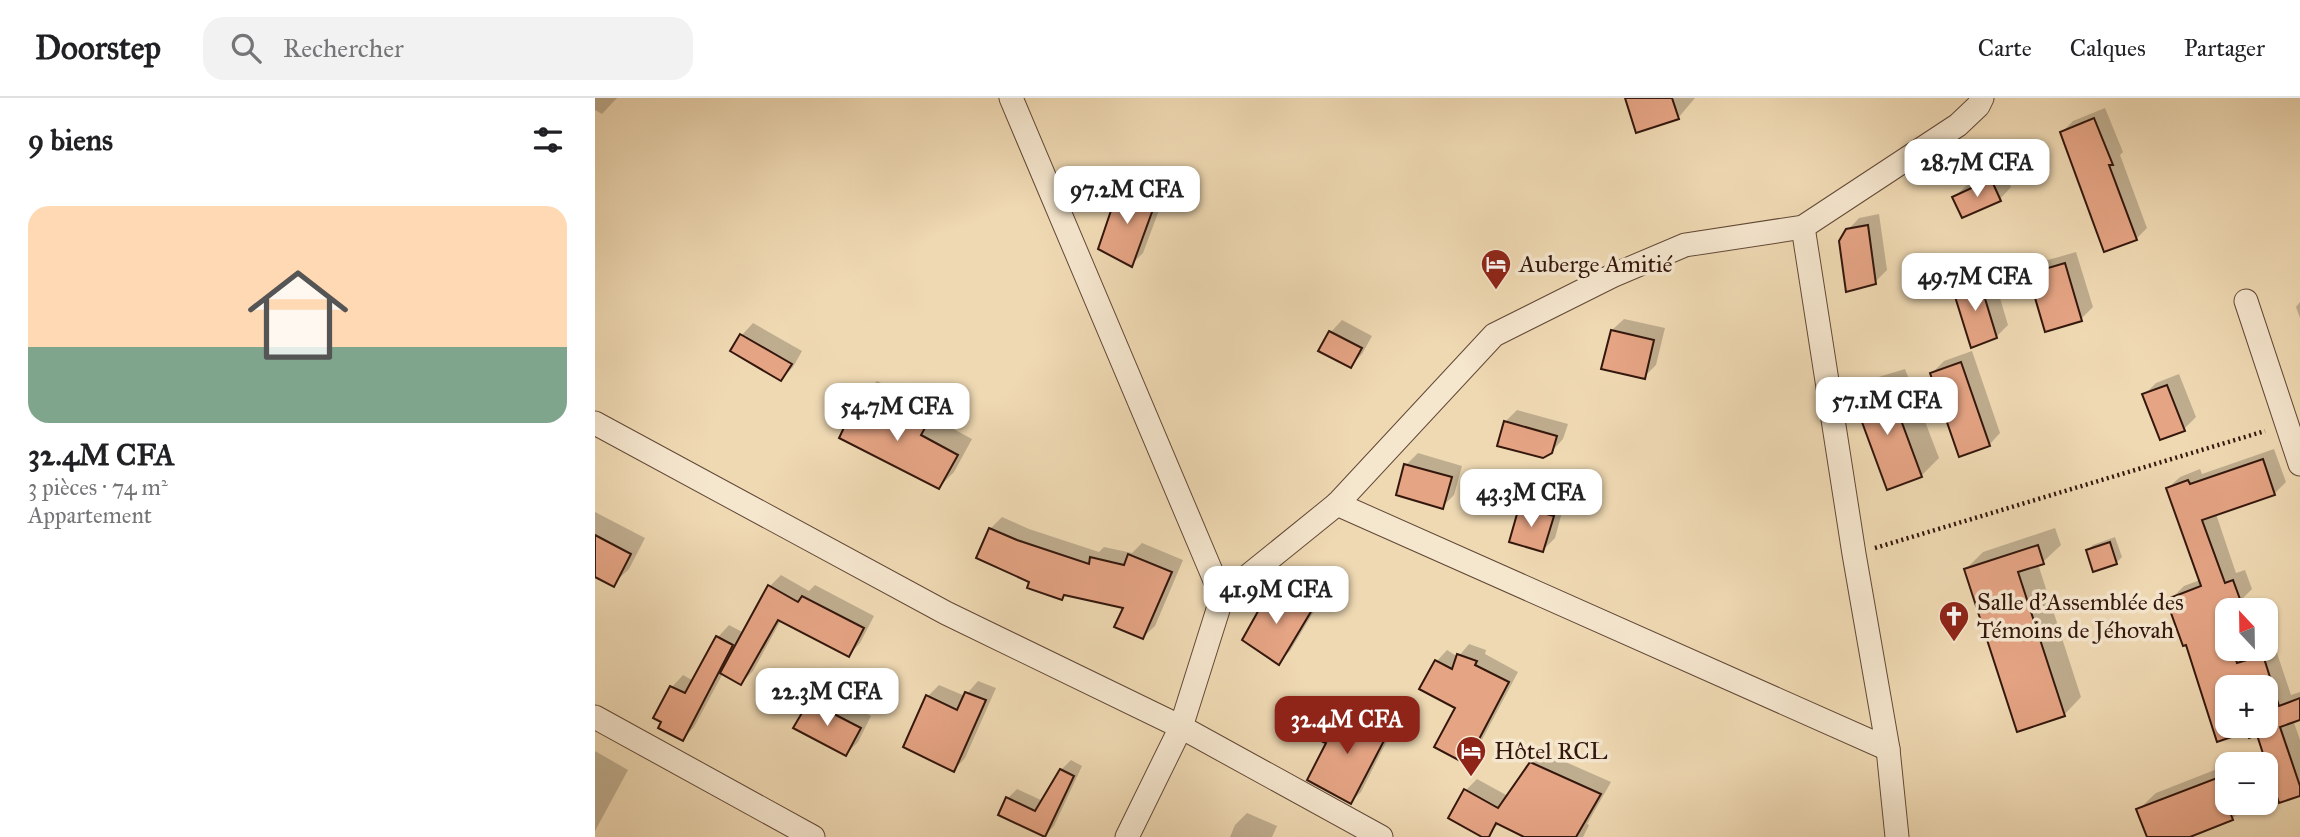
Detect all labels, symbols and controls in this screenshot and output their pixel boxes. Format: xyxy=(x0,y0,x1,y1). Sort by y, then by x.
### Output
search box xyxy=(203,17,693,80)
text: Doorstep xyxy=(35,28,161,68)
icon: search xyxy=(227,29,265,67)
text: Rechercher xyxy=(283,32,404,64)
text: Carte xyxy=(1978,33,2032,63)
text: Calques xyxy=(2070,33,2146,63)
text: Partager xyxy=(2184,33,2265,63)
icon: filters xyxy=(529,121,567,159)
text: 9 biens xyxy=(28,122,113,158)
pin: 28.7M CFA xyxy=(1897,140,2057,199)
text: 28.7M CFA xyxy=(1921,148,2033,176)
pin: 97.2M CFA xyxy=(1047,166,1207,226)
text: 97.2M CFA xyxy=(1070,175,1184,203)
hotel icon: Auberge Amitié xyxy=(1479,247,1513,291)
place label: Auberge Amitié xyxy=(1518,249,1672,279)
icon: home xyxy=(235,252,361,378)
pin: 49.7M CFA xyxy=(1895,254,2055,313)
text: 49.7M CFA xyxy=(1918,262,2032,290)
pin: 57.1M CFA xyxy=(1807,378,1967,437)
pin: 54.7M CFA xyxy=(817,384,977,443)
text: 57.1M CFA xyxy=(1832,386,1942,414)
text: 54.7M CFA xyxy=(841,392,953,420)
text: 32.4M CFA xyxy=(28,437,175,473)
pin: 43.3M CFA xyxy=(1451,470,1611,529)
text: 3 pièces · 74 m² xyxy=(28,473,168,501)
text: 43.3M CFA xyxy=(1476,478,1586,506)
text: Appartement xyxy=(28,501,152,529)
pin: 41.9M CFA xyxy=(1196,566,1356,626)
text: 41.9M CFA xyxy=(1220,575,1332,603)
place label: Salle d'Assemblée des Témoins de Jéhovah xyxy=(1977,587,2184,645)
north arrow xyxy=(2215,598,2279,662)
map controls xyxy=(2215,598,2278,815)
church icon: Salle d'Assemblée des Témoins de Jéhovah xyxy=(1937,599,1971,643)
pin: 22.3M CFA xyxy=(747,668,907,728)
button: + xyxy=(2215,675,2278,738)
text: 22.3M CFA xyxy=(772,677,882,705)
pin: 32.4M CFA xyxy=(1267,696,1427,756)
text: 32.4M CFA xyxy=(1291,705,1403,733)
hotel icon: Hôtel RCL xyxy=(1454,734,1488,778)
place label: Hôtel RCL xyxy=(1494,736,1608,766)
button: − xyxy=(2215,752,2278,815)

